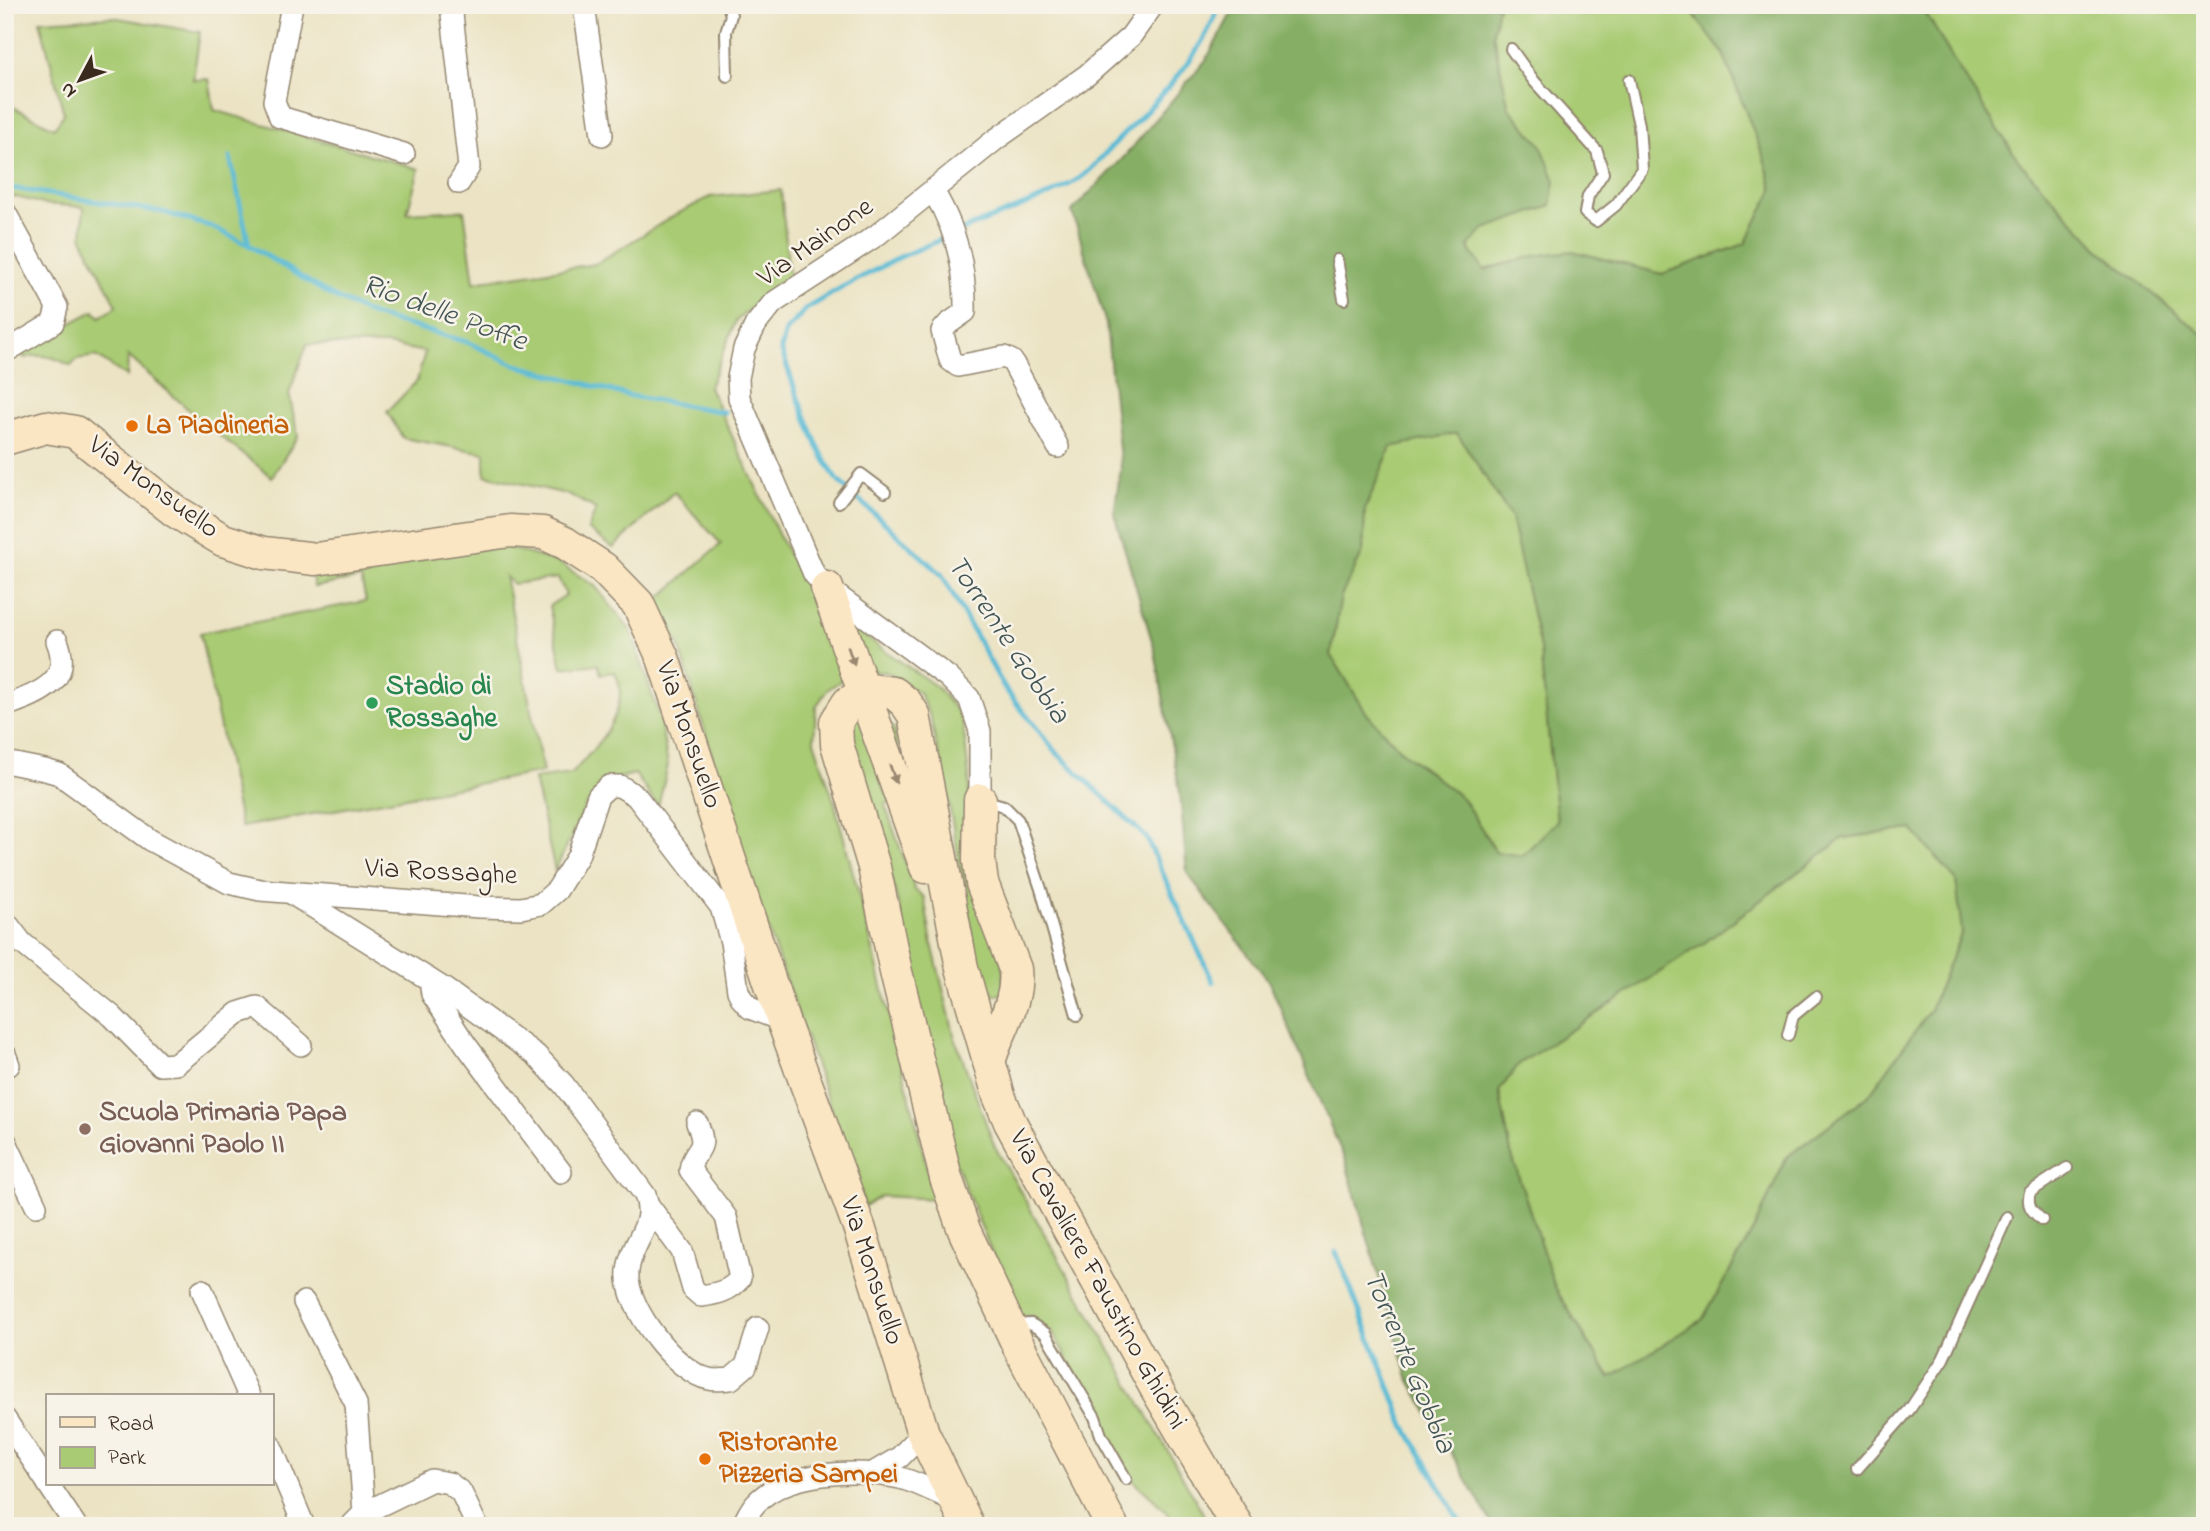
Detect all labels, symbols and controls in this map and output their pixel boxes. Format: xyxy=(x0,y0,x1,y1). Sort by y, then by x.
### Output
north arrow xyxy=(46,46,116,116)
text: N xyxy=(55,76,83,103)
street label: Via Mainone xyxy=(749,188,883,299)
water label: Rio delle Poffe xyxy=(355,264,534,365)
place label: La Piadineria xyxy=(146,406,289,447)
marker: La Piadineria xyxy=(124,418,140,434)
street label: Via Monsuello xyxy=(78,426,227,550)
water label: Torrente Gobbia xyxy=(934,547,1080,734)
one-way arrow xyxy=(846,646,857,667)
street label: Via Monsuello xyxy=(643,655,732,814)
place label: Stadio di Rossaghe xyxy=(386,667,498,741)
marker: Stadio di Rossaghe xyxy=(364,695,380,711)
one-way arrow xyxy=(888,764,899,785)
street label: Via Rossaghe xyxy=(363,848,519,897)
place label: Scuola Primaria Papa Giovanni Paolo II xyxy=(99,1093,347,1166)
marker: Scuola Primaria Papa Giovanni Paolo II xyxy=(77,1121,93,1137)
street label: Via Cavaliere Faustino Ghidini xyxy=(997,1122,1197,1438)
street label: Via Monsuello xyxy=(827,1191,914,1350)
water label: Torrente Gobbia xyxy=(1350,1263,1467,1461)
legend xyxy=(46,1394,273,1486)
text: Road xyxy=(108,1410,154,1440)
place label: Ristorante Pizzeria Sampei xyxy=(719,1423,898,1496)
text: Park xyxy=(108,1444,147,1474)
marker: Ristorante Pizzeria Sampei xyxy=(697,1451,713,1467)

